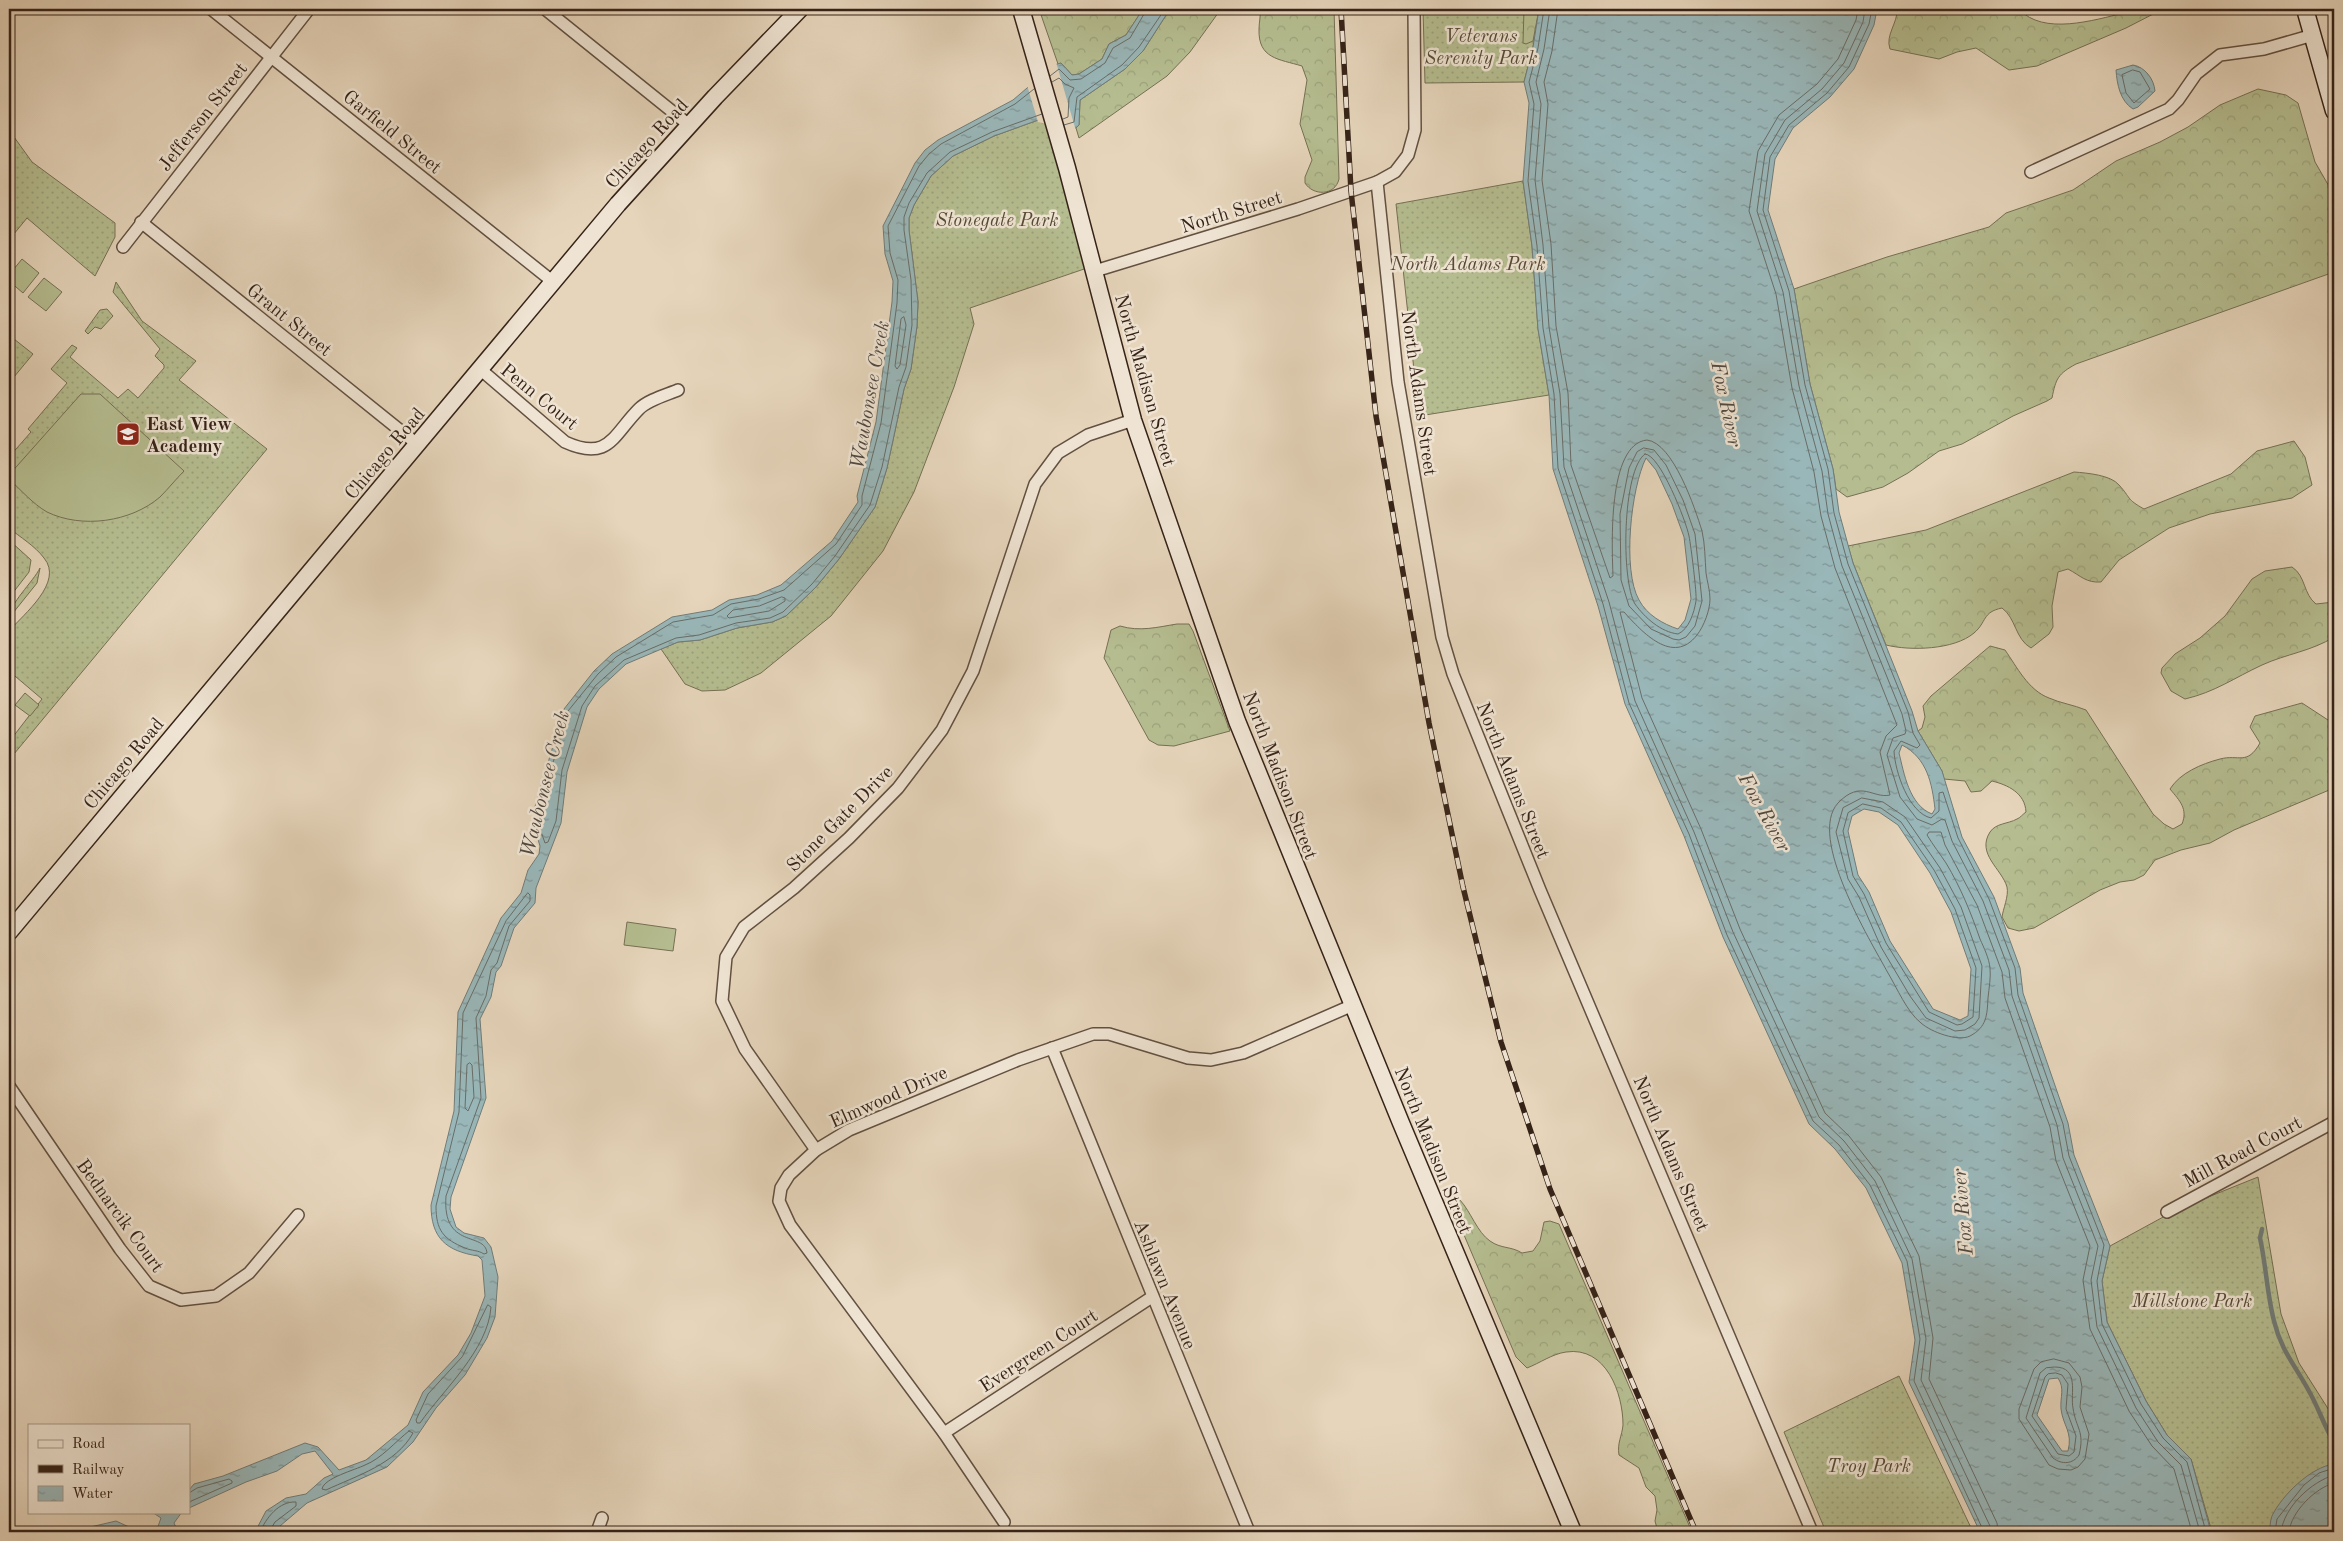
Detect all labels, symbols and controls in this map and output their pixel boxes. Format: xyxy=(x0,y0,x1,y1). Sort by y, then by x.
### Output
park label: Veterans Serenity Park xyxy=(1424,28,1538,69)
street label: Jefferson Street xyxy=(156,60,252,175)
street label: Garfield Street xyxy=(339,88,444,178)
street label: Chicago Road xyxy=(603,96,693,193)
street label: North Street xyxy=(1179,189,1284,238)
park label: Stonegate Park xyxy=(935,212,1059,231)
park label: North Adams Park xyxy=(1389,256,1546,275)
street label: Grant Street xyxy=(242,281,335,361)
street label: North Madison Street xyxy=(1110,292,1177,469)
street label: North Adams Street xyxy=(1396,309,1439,477)
water label: Waubonsee Creek xyxy=(848,319,894,471)
water label: Fox River xyxy=(1706,359,1744,449)
street label: Penn Court xyxy=(496,361,581,435)
street label: Chicago Road xyxy=(342,405,430,504)
place label: East View Academy xyxy=(146,416,232,457)
school or university icon: East View Academy xyxy=(115,421,141,447)
street label: North Madison Street xyxy=(1238,689,1319,862)
street label: North Adams Street xyxy=(1472,700,1552,862)
water label: Waubonsee Creek xyxy=(518,709,574,860)
street label: Chicago Road xyxy=(81,715,169,814)
street label: Stone Gate Drive xyxy=(784,763,898,877)
water label: Fox River xyxy=(1733,769,1793,856)
street label: Elmwood Drive xyxy=(827,1064,951,1133)
street label: North Madison Street xyxy=(1390,1065,1474,1237)
street label: North Adams Street xyxy=(1628,1073,1711,1235)
street label: Mill Road Court xyxy=(2181,1114,2305,1192)
street label: Bednarcik Court xyxy=(72,1156,166,1276)
water label: Fox River xyxy=(1950,1167,1978,1257)
street label: Ashlawn Avenue xyxy=(1129,1217,1198,1352)
park label: Millstone Park xyxy=(2131,1293,2252,1312)
street label: Evergreen Court xyxy=(977,1307,1102,1397)
legend xyxy=(28,1424,190,1514)
text: Road xyxy=(72,1437,106,1452)
park label: Troy Park xyxy=(1827,1458,1911,1477)
text: Railway xyxy=(72,1463,125,1478)
text: Water xyxy=(72,1487,113,1502)

